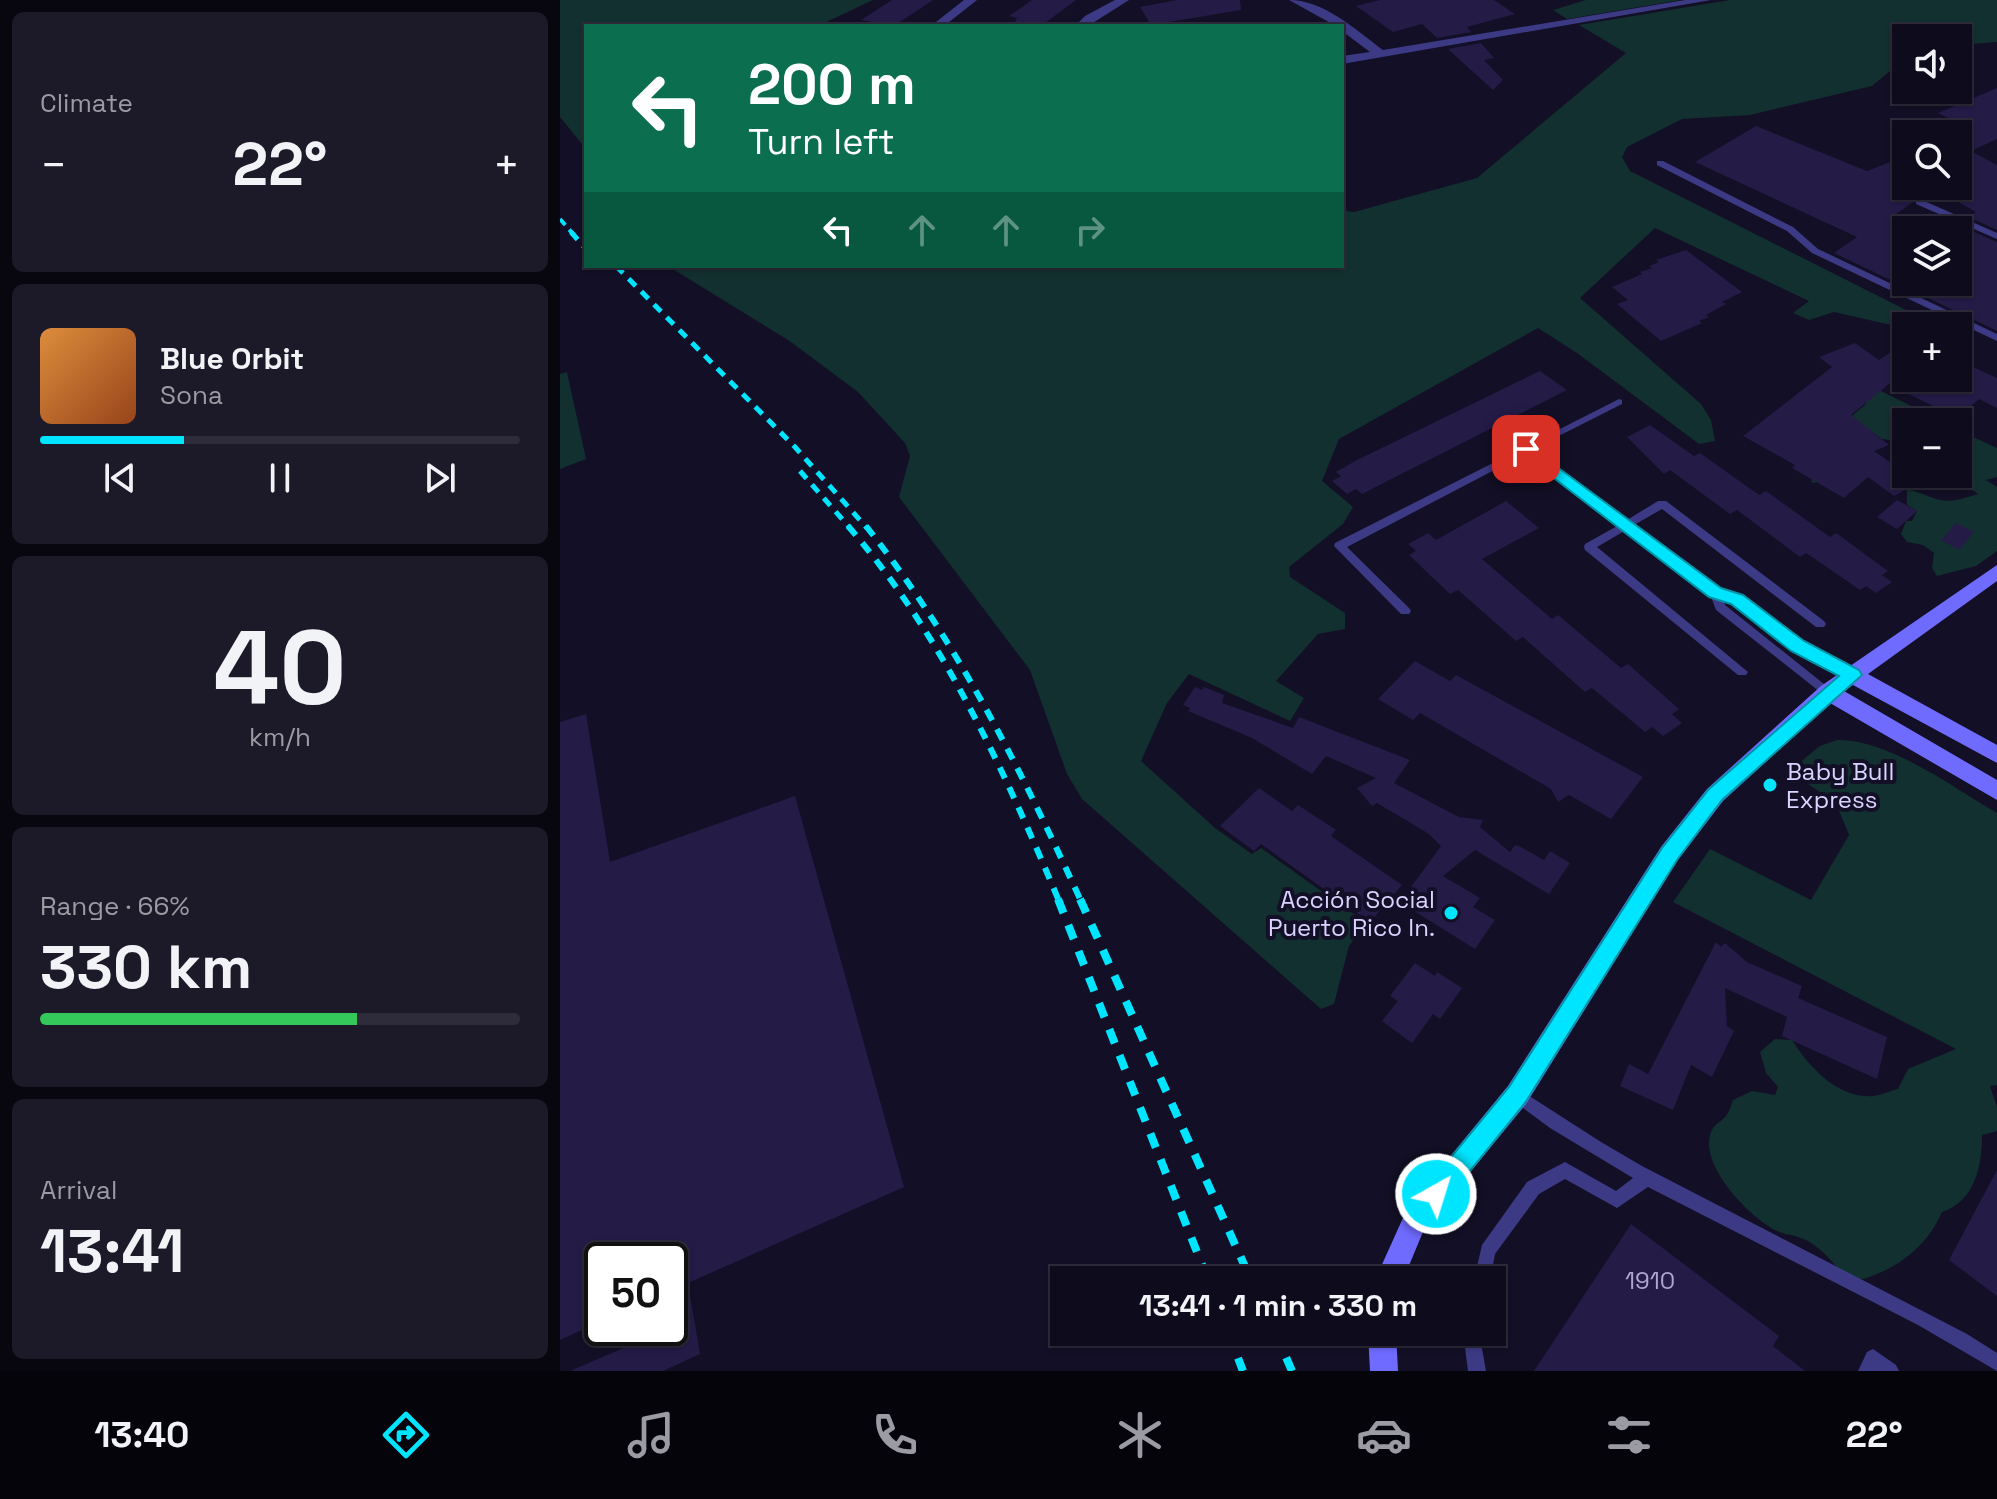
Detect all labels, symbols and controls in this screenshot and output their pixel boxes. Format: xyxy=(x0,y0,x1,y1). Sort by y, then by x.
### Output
map controls xyxy=(1892,24,1972,488)
button: sound xyxy=(1892,24,1972,104)
text: 200 m xyxy=(748,49,916,120)
icon: left xyxy=(616,56,720,160)
text: Climate xyxy=(40,86,133,120)
text: Turn left xyxy=(748,119,895,165)
button: search xyxy=(1892,120,1972,200)
text: 22° xyxy=(233,126,327,203)
text: − xyxy=(40,137,67,193)
text: + xyxy=(493,137,520,193)
icon: left xyxy=(816,208,860,252)
icon: ahead xyxy=(900,208,944,252)
icon: ahead xyxy=(984,208,1028,252)
icon: right xyxy=(1068,208,1112,252)
button: layers xyxy=(1892,216,1972,296)
button: + xyxy=(1892,312,1972,392)
text: Blue Orbit xyxy=(160,339,304,378)
text: Sona xyxy=(160,378,223,412)
button: − xyxy=(1892,408,1972,488)
pin xyxy=(1492,415,1560,483)
icon: arrive xyxy=(1504,427,1548,471)
icon: previous xyxy=(98,456,142,500)
icon: pause xyxy=(258,456,302,500)
icon: next xyxy=(418,456,462,500)
text: 40 xyxy=(213,602,347,734)
text: km/h xyxy=(249,720,311,754)
place label: Baby Bull Express xyxy=(1786,756,1894,815)
marker: Baby Bull Express xyxy=(1761,776,1779,794)
place label: Acción Social Puerto Rico In. xyxy=(1268,884,1435,943)
text: Range · 66% xyxy=(40,889,190,923)
marker: Acción Social Puerto Rico In. xyxy=(1442,904,1460,922)
text: 330 km xyxy=(40,929,252,1006)
position arrow xyxy=(1394,1152,1478,1236)
text: Arrival xyxy=(40,1173,117,1207)
text: 13:41 xyxy=(40,1213,184,1290)
speed limit sign: 50 xyxy=(584,1242,688,1346)
house number: 1910 xyxy=(1625,1265,1675,1296)
text: 13:41 · 1 min · 330 m xyxy=(1139,1286,1417,1325)
icon: directions xyxy=(378,1407,434,1463)
icon: music xyxy=(623,1407,679,1463)
icon: phone xyxy=(867,1407,923,1463)
icon: climate xyxy=(1112,1407,1168,1463)
icon: car xyxy=(1356,1407,1412,1463)
icon: filters xyxy=(1601,1407,1657,1463)
text: 13:40 xyxy=(94,1412,189,1458)
text: 22° xyxy=(1846,1412,1903,1458)

